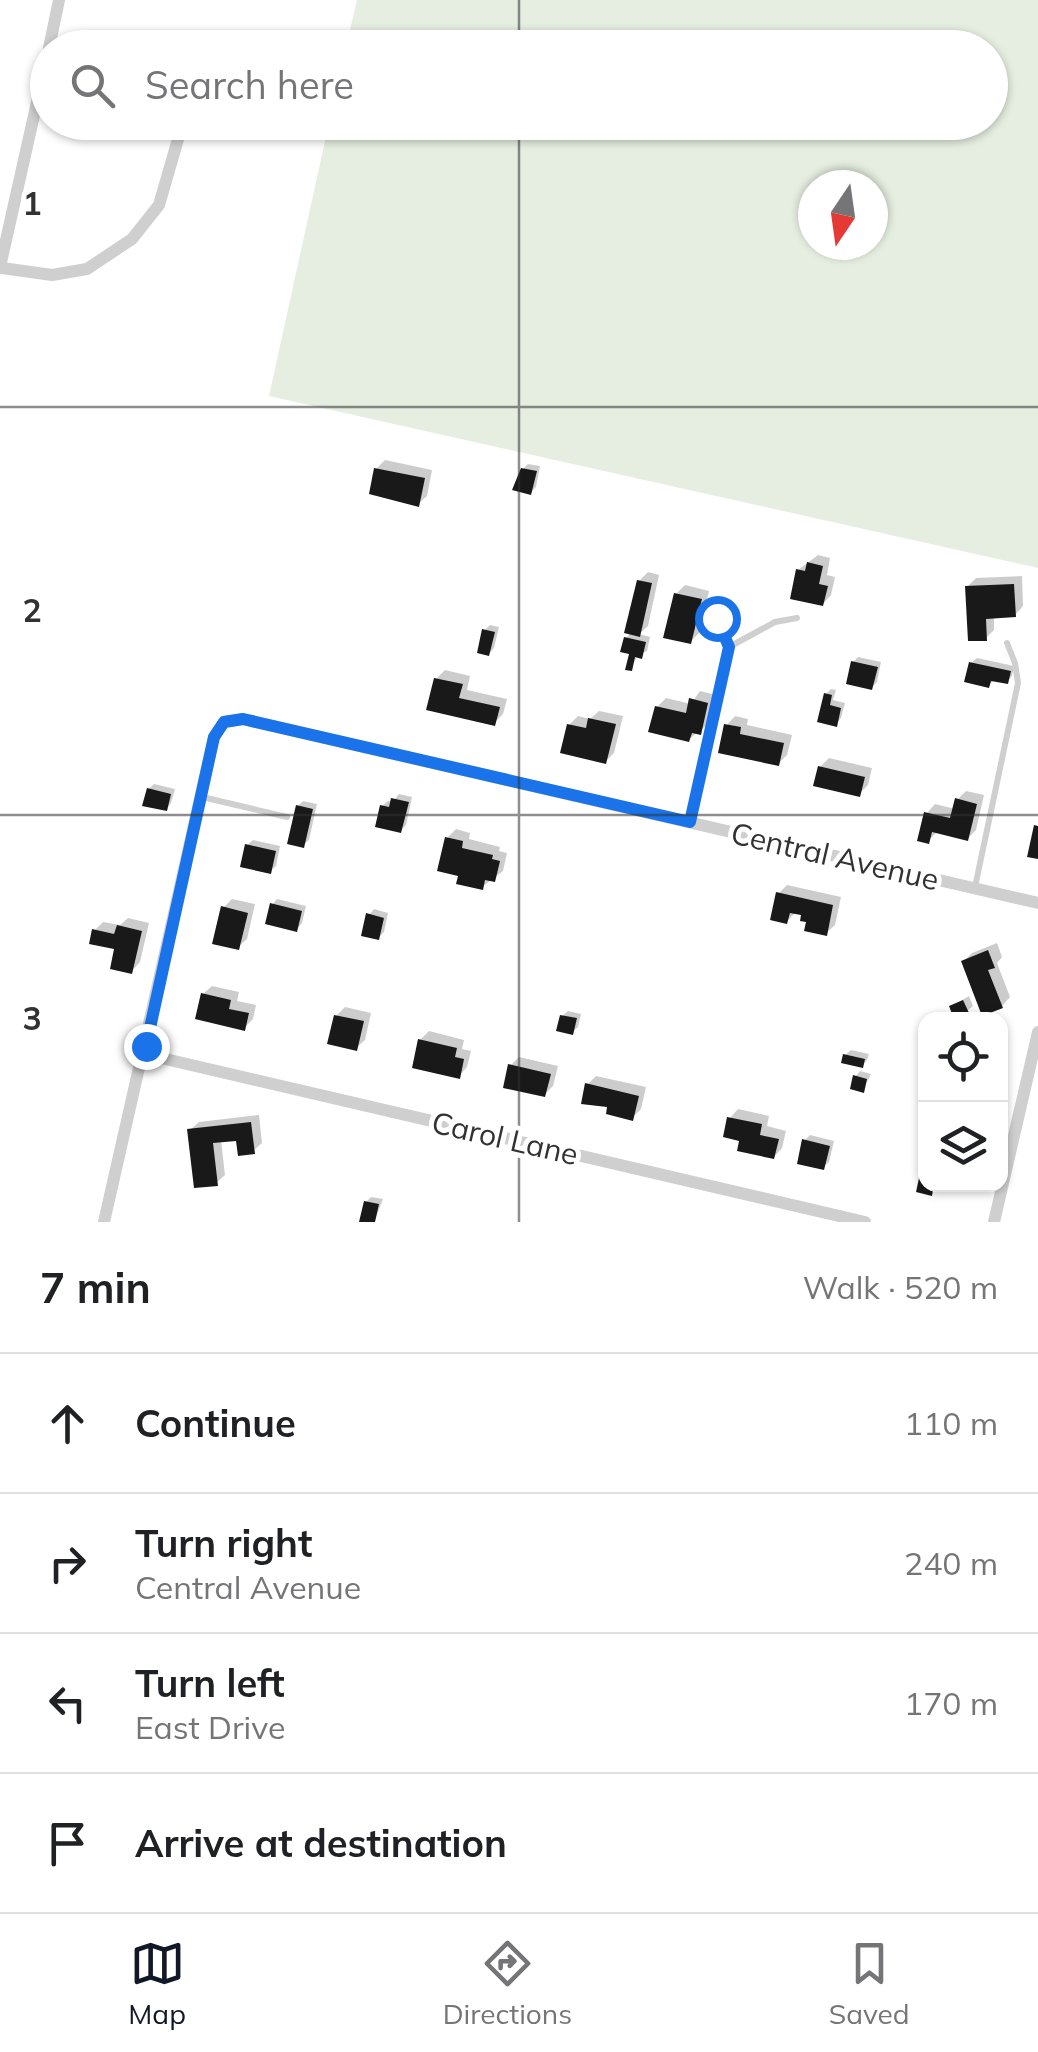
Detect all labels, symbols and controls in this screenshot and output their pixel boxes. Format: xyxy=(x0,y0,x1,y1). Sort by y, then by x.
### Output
search box xyxy=(30,30,1008,140)
icon: search xyxy=(65,58,120,113)
text: Search here xyxy=(145,61,354,109)
north arrow xyxy=(798,170,888,260)
text: 1 xyxy=(22,183,42,223)
text: 2 xyxy=(22,590,42,630)
route start xyxy=(695,596,741,642)
street label: Central Avenue xyxy=(727,814,943,898)
text: 3 xyxy=(22,998,42,1038)
map controls xyxy=(918,1012,1008,1192)
button: locate xyxy=(918,1012,1008,1102)
route end xyxy=(124,1024,170,1070)
button: layers xyxy=(918,1102,1008,1192)
street label: Carol Lane xyxy=(428,1103,582,1173)
text: 7 min xyxy=(40,1261,151,1314)
text: Walk · 520 m xyxy=(803,1267,998,1307)
icon: ahead xyxy=(40,1396,95,1451)
text: Continue xyxy=(135,1399,296,1447)
text: 110 m xyxy=(904,1403,998,1443)
text: Turn right xyxy=(135,1519,312,1567)
icon: right xyxy=(40,1536,95,1591)
text: 240 m xyxy=(904,1543,998,1583)
text: Central Avenue xyxy=(135,1567,361,1607)
text: Turn left xyxy=(135,1659,285,1707)
icon: left xyxy=(40,1676,95,1731)
text: 170 m xyxy=(904,1683,998,1723)
text: East Drive xyxy=(135,1707,285,1747)
icon: arrive xyxy=(40,1816,95,1871)
text: Arrive at destination xyxy=(135,1819,507,1867)
tab: Map xyxy=(128,1936,186,2031)
tab: Directions xyxy=(443,1936,572,2031)
tab: Saved xyxy=(829,1936,910,2031)

